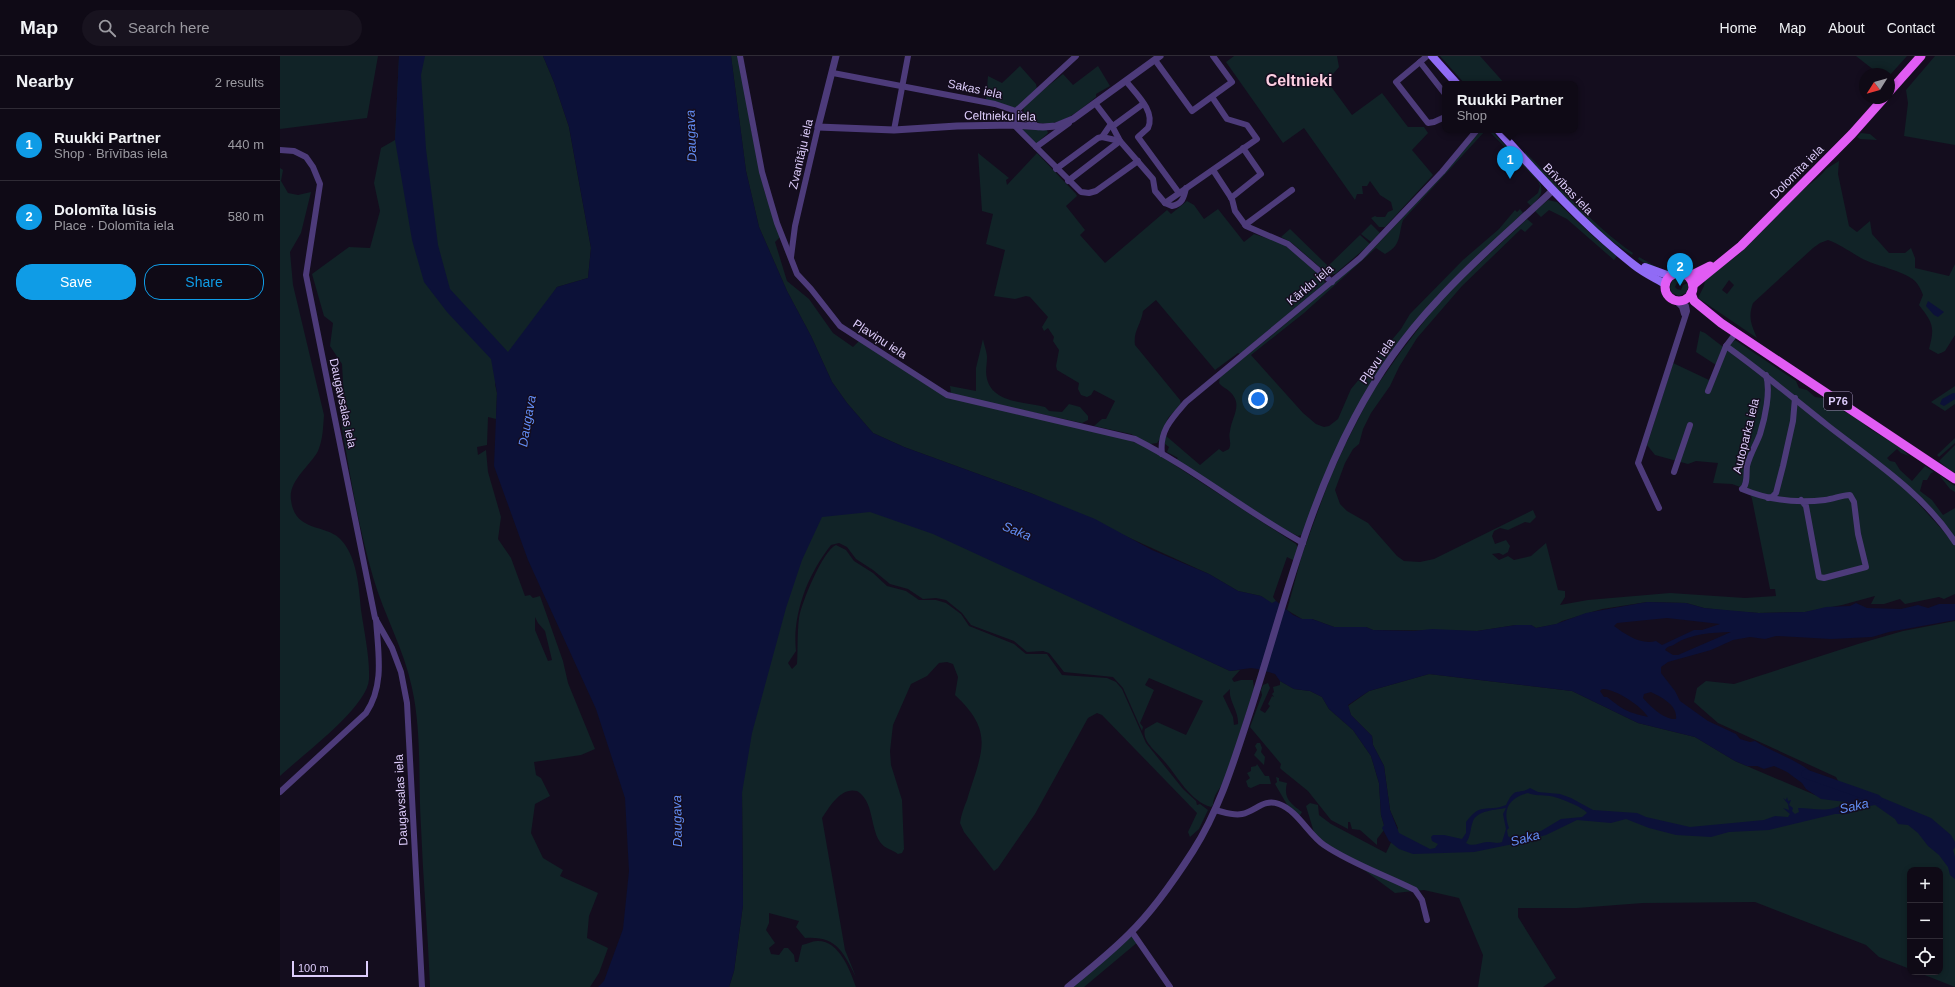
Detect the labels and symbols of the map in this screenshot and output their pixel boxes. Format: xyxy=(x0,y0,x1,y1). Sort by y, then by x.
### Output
north arrow xyxy=(1859,68,1895,104)
district label: Celtnieki xyxy=(1266,72,1332,89)
street label: Sakas iela xyxy=(946,76,1004,102)
street label: Celtnieku iela xyxy=(964,108,1036,124)
water label: Daugava xyxy=(683,110,699,162)
street label: Zvanītāju iela xyxy=(786,117,816,190)
street label: Dolomīta iela xyxy=(1767,142,1827,202)
pin: 1 xyxy=(1497,146,1523,179)
street label: Brīvības iela xyxy=(1540,160,1596,218)
pin: 2 xyxy=(1667,253,1693,286)
street label: Kārklu iela xyxy=(1284,261,1336,308)
street label: Pļaviņu iela xyxy=(850,316,910,362)
street label: Pļavu iela xyxy=(1357,335,1398,386)
street label: Daugavsalas iela xyxy=(327,357,359,449)
your location xyxy=(1248,389,1268,409)
road number: P76 xyxy=(1824,392,1852,410)
water label: Daugava xyxy=(515,394,539,448)
street label: Autoparka iela xyxy=(1730,397,1762,475)
water label: Saka xyxy=(1000,518,1034,544)
street label: Daugavsalas iela xyxy=(392,754,410,846)
water label: Daugava xyxy=(669,795,685,847)
water label: Saka xyxy=(1838,796,1870,816)
water label: Saka xyxy=(1509,827,1541,849)
scale bar xyxy=(292,959,368,978)

